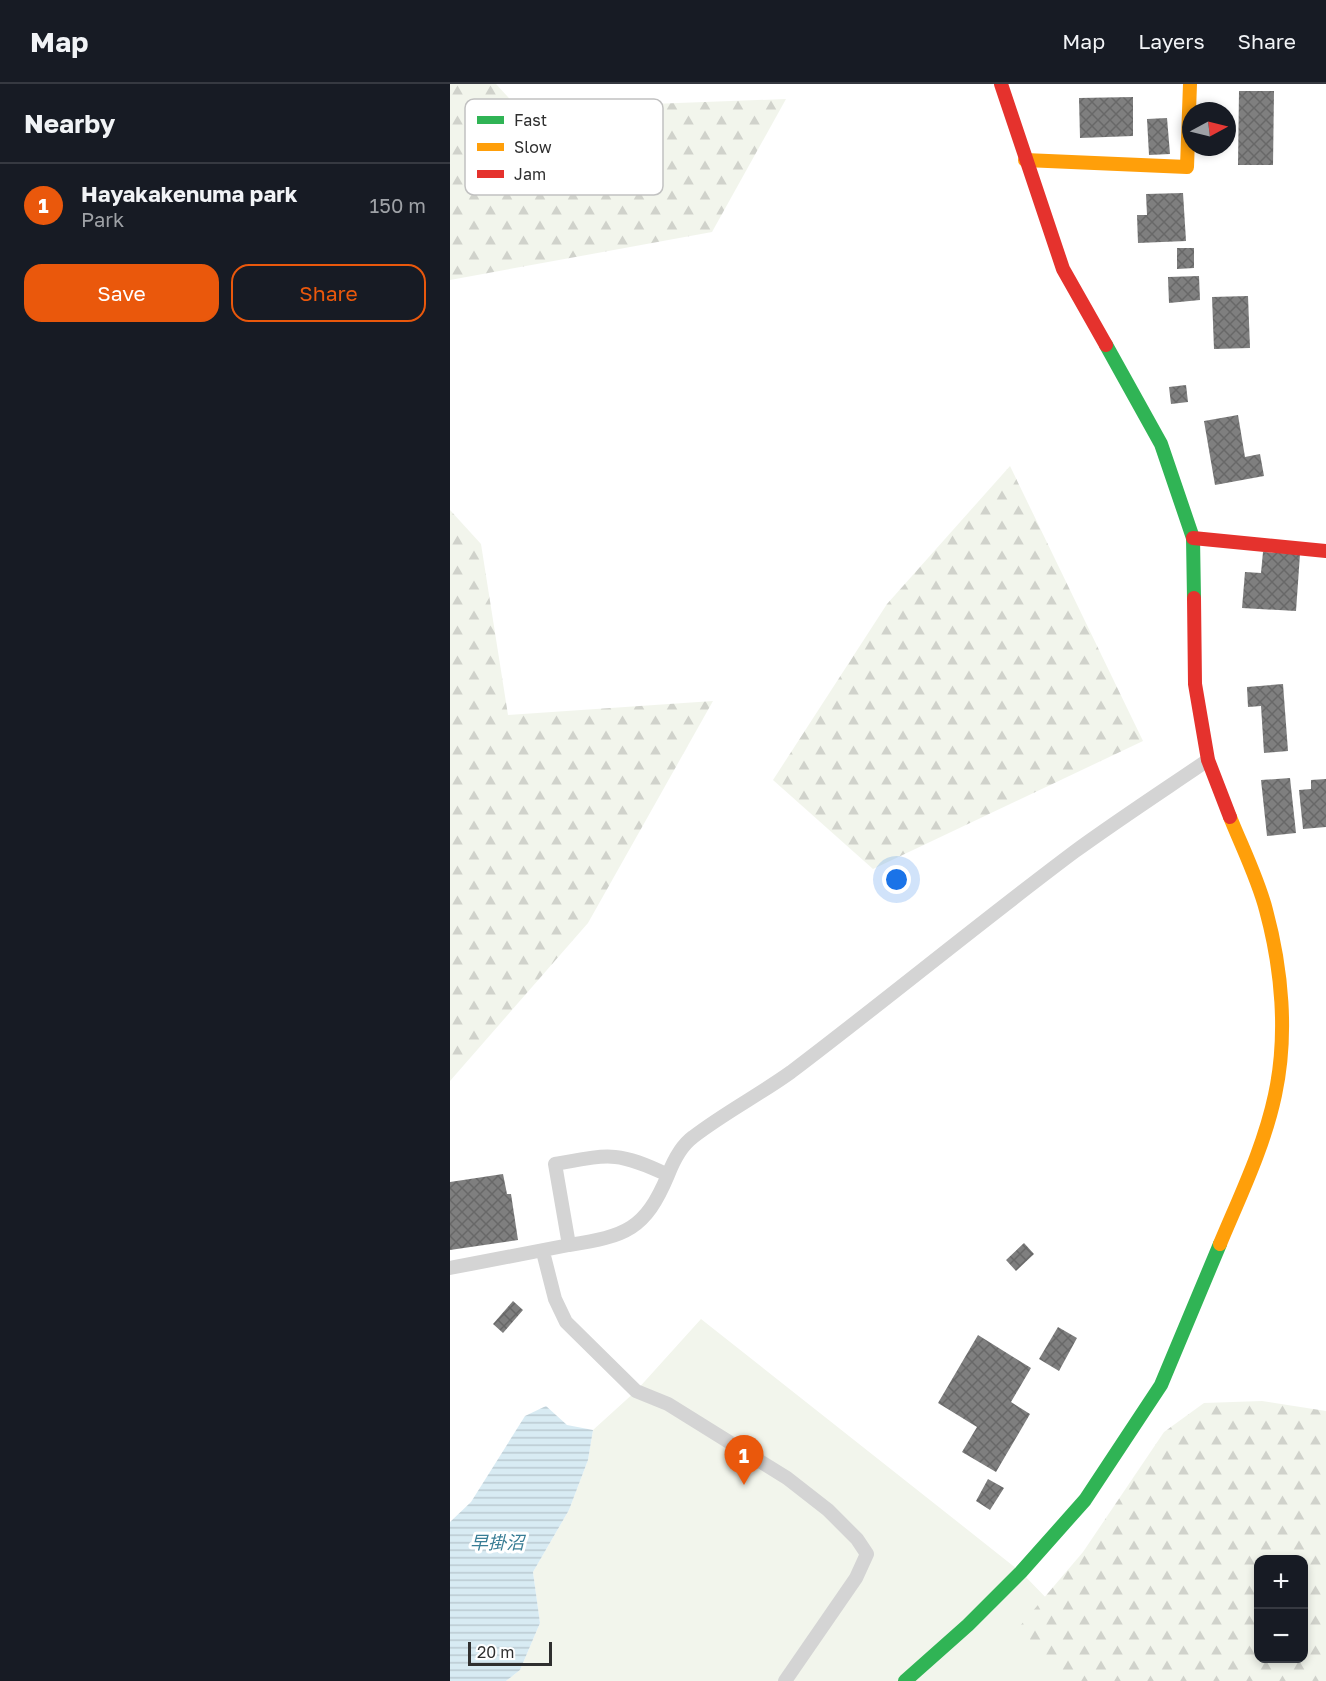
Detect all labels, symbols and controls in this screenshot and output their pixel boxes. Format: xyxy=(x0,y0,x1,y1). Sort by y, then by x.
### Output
text: Map xyxy=(30,25,88,58)
text: Map xyxy=(1062,28,1105,54)
text: Layers xyxy=(1138,28,1205,54)
text: Share xyxy=(1238,28,1296,54)
legend xyxy=(465,99,663,195)
north arrow xyxy=(1182,102,1236,156)
text: Nearby xyxy=(24,108,115,139)
text: Fast xyxy=(514,110,547,130)
text: Slow xyxy=(514,137,552,157)
text: Jam xyxy=(514,164,546,184)
text: Hayakakenuma park xyxy=(81,180,297,207)
text: 1 xyxy=(38,193,49,217)
text: 150 m xyxy=(370,193,426,217)
text: Park xyxy=(81,207,124,231)
button: Save xyxy=(24,264,219,322)
button: Share xyxy=(231,264,426,322)
your location xyxy=(882,865,911,894)
pin: 1 xyxy=(724,1436,764,1485)
water label: 早掛沼 xyxy=(470,1531,527,1553)
map controls xyxy=(1254,1555,1308,1663)
button: + xyxy=(1254,1555,1308,1609)
button: − xyxy=(1254,1609,1308,1663)
scale bar xyxy=(468,1639,552,1666)
text: 20 m xyxy=(477,1642,514,1662)

